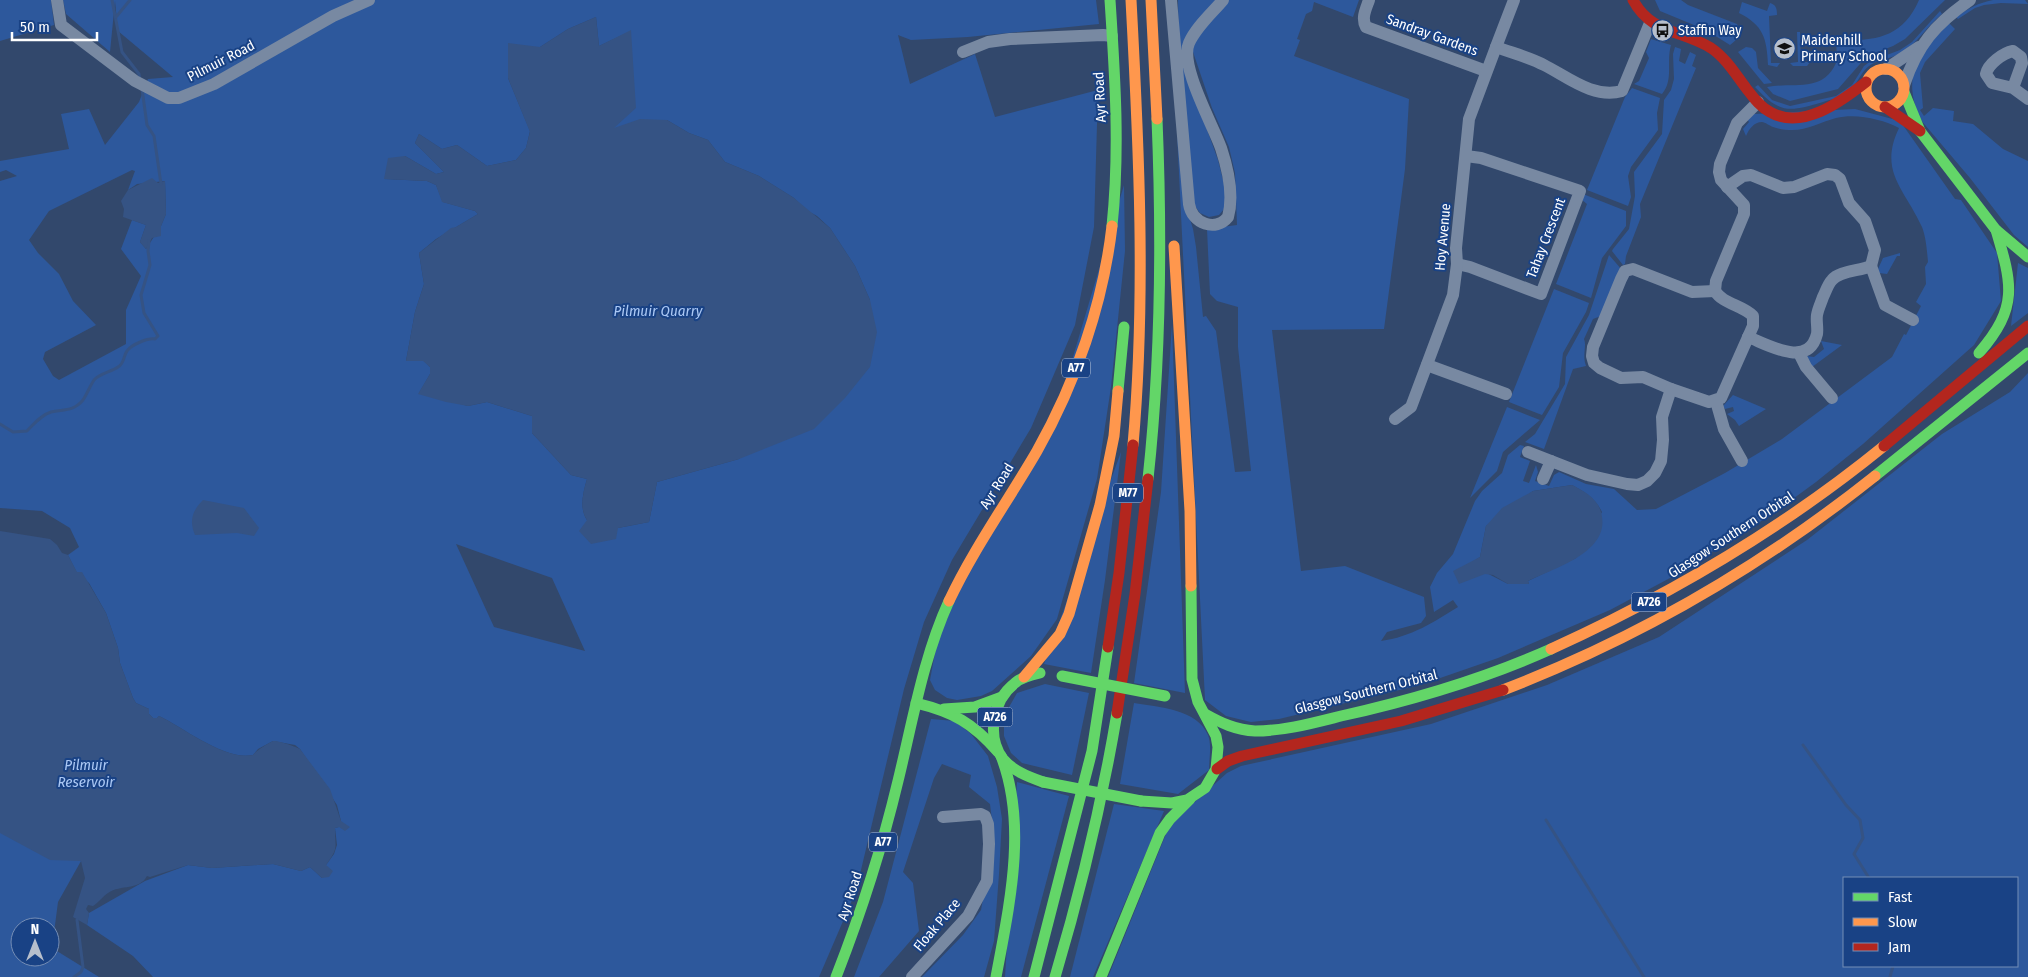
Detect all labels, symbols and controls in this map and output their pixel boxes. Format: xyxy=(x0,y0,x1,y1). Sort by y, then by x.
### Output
scale bar xyxy=(12,10,98,42)
street label: Sandray Gardens xyxy=(1384,11,1480,59)
text: 50 m xyxy=(20,18,50,36)
bus stop icon: Staffin Way xyxy=(1650,18,1674,42)
place label: Staffin Way xyxy=(1678,22,1742,39)
place label: Maidenhill Primary School xyxy=(1801,32,1888,65)
school or university icon: Maidenhill Primary School xyxy=(1773,36,1797,60)
street label: Pilmuir Road xyxy=(184,37,258,85)
street label: Ayr Road xyxy=(1090,71,1110,123)
street label: Tahay Crescent xyxy=(1523,195,1569,281)
street label: Hoy Avenue xyxy=(1432,203,1454,271)
water label: Pilmuir Quarry xyxy=(614,302,704,320)
road number: A77 xyxy=(1062,358,1090,378)
street label: Ayr Road xyxy=(976,460,1018,512)
road number: M77 xyxy=(1113,483,1143,502)
street label: Glasgow Southern Orbital xyxy=(1665,488,1797,582)
road number: A726 xyxy=(1632,592,1666,612)
street label: Glasgow Southern Orbital xyxy=(1293,666,1439,718)
road number: A726 xyxy=(978,708,1012,726)
water label: Pilmuir Reservoir xyxy=(57,756,115,791)
road number: A77 xyxy=(869,832,897,852)
street label: Ayr Road xyxy=(834,869,866,923)
legend xyxy=(1843,877,2018,967)
text: Fast xyxy=(1888,888,1912,906)
street label: Floak Place xyxy=(910,895,964,955)
text: Slow xyxy=(1888,913,1917,931)
north arrow xyxy=(10,917,60,967)
text: N xyxy=(31,921,39,938)
text: Jam xyxy=(1888,938,1911,956)

